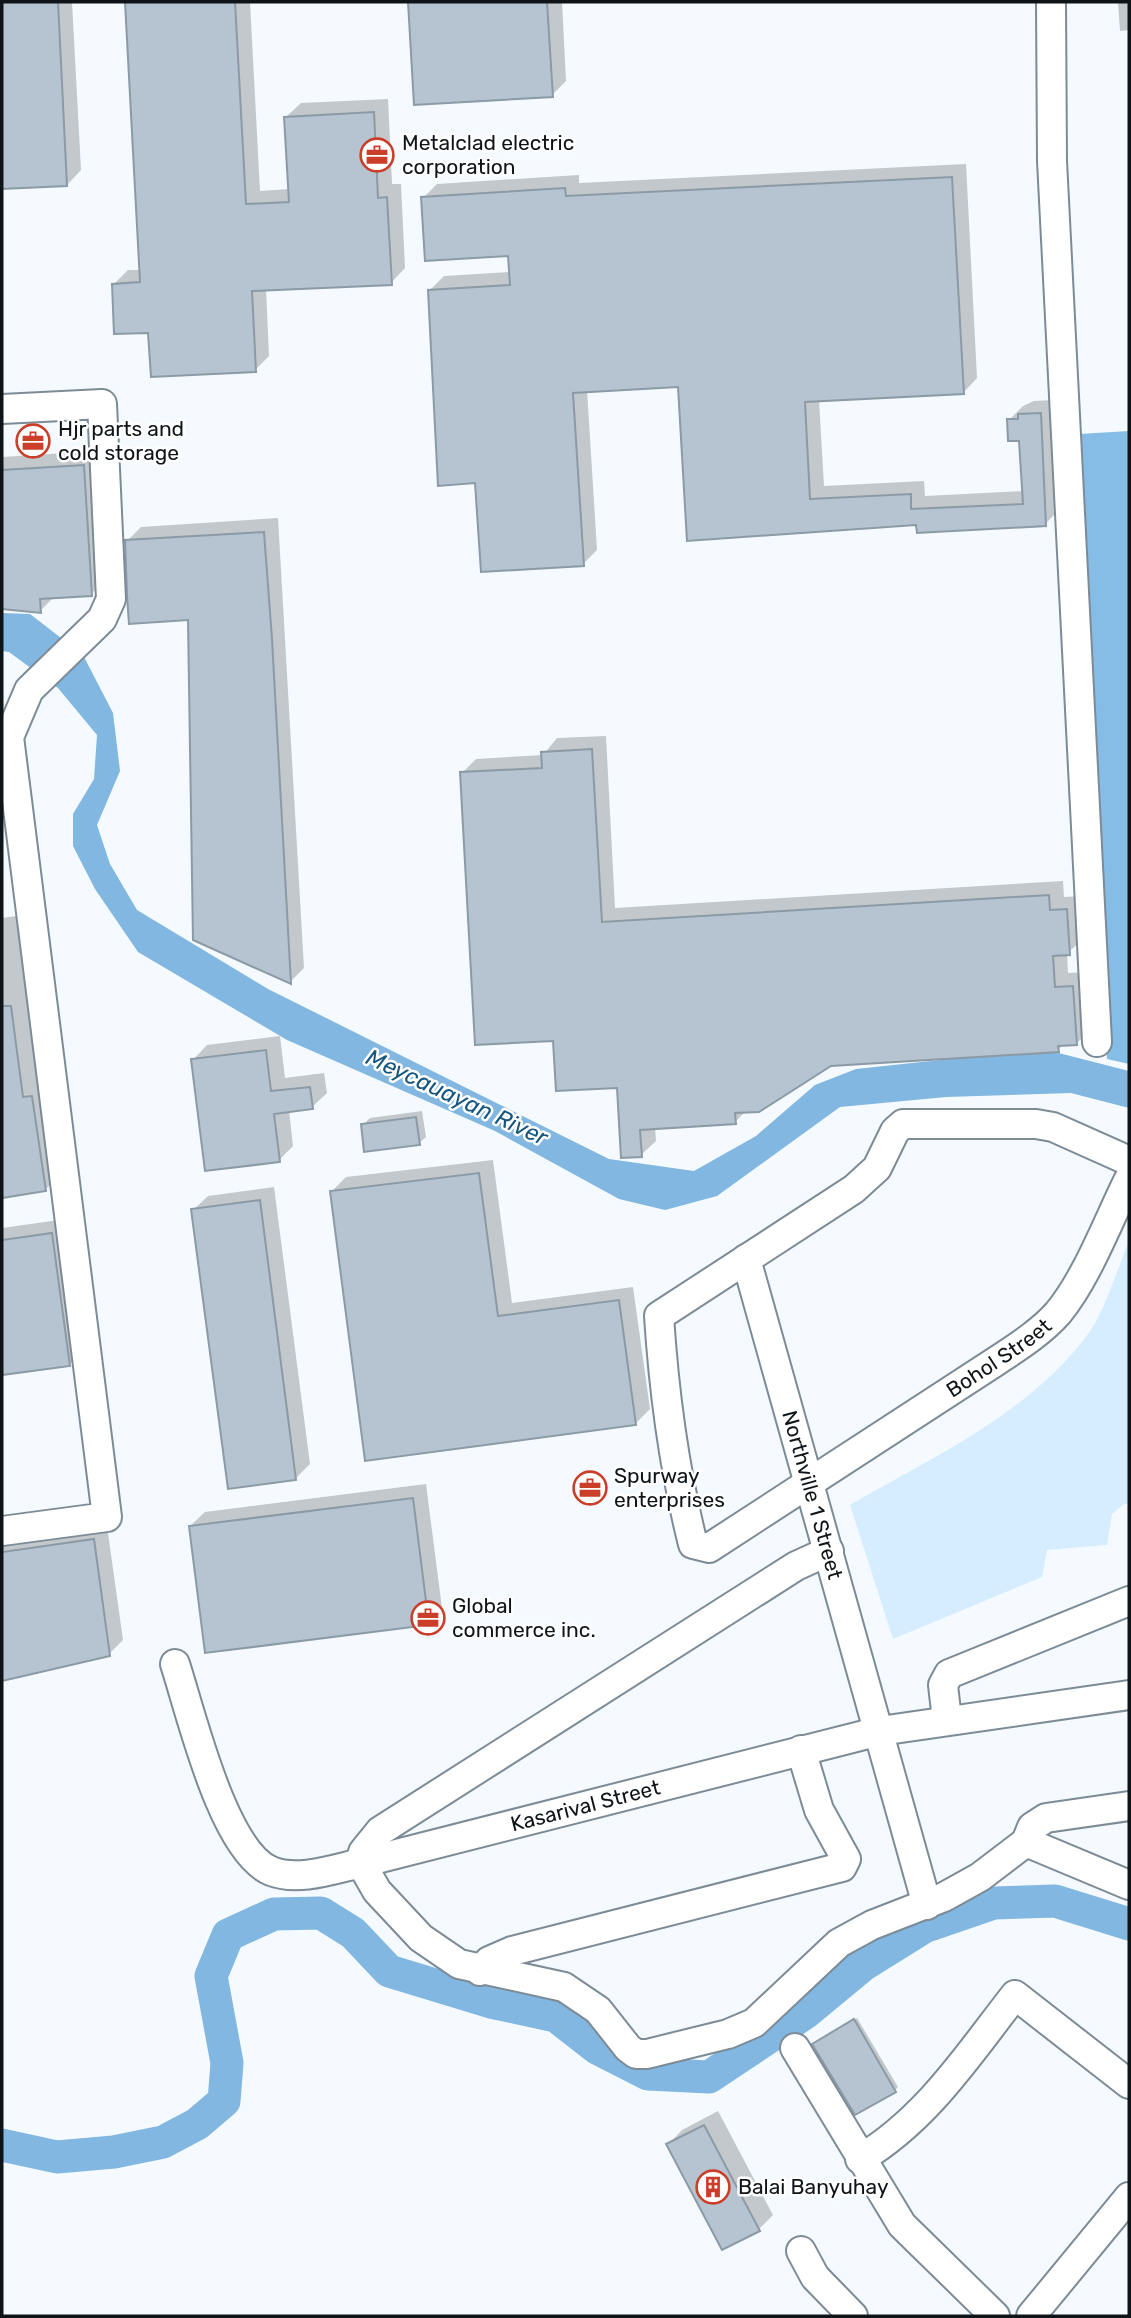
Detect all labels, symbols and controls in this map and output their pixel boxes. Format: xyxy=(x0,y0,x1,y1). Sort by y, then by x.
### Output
place label: Metalclad electric corporation xyxy=(402,130,574,179)
office icon: Metalclad electric corporation xyxy=(358,136,396,174)
place label: Hjr parts and cold storage xyxy=(58,416,184,465)
office icon: Hjr parts and cold storage xyxy=(14,422,52,460)
water label: Meycauayan River xyxy=(362,1043,553,1152)
street label: Bohol Street xyxy=(941,1313,1056,1402)
street label: Northville 1 Street xyxy=(777,1408,848,1582)
place label: Spurway enterprises xyxy=(614,1463,725,1512)
office icon: Spurway enterprises xyxy=(571,1469,609,1507)
place label: Global commerce inc. xyxy=(452,1593,596,1642)
office icon: Global commerce inc. xyxy=(409,1599,447,1637)
street label: Kasarival Street xyxy=(508,1774,663,1836)
building icon: Balai Banyuhay xyxy=(694,2168,732,2206)
place label: Balai Banyuhay xyxy=(738,2174,889,2199)

